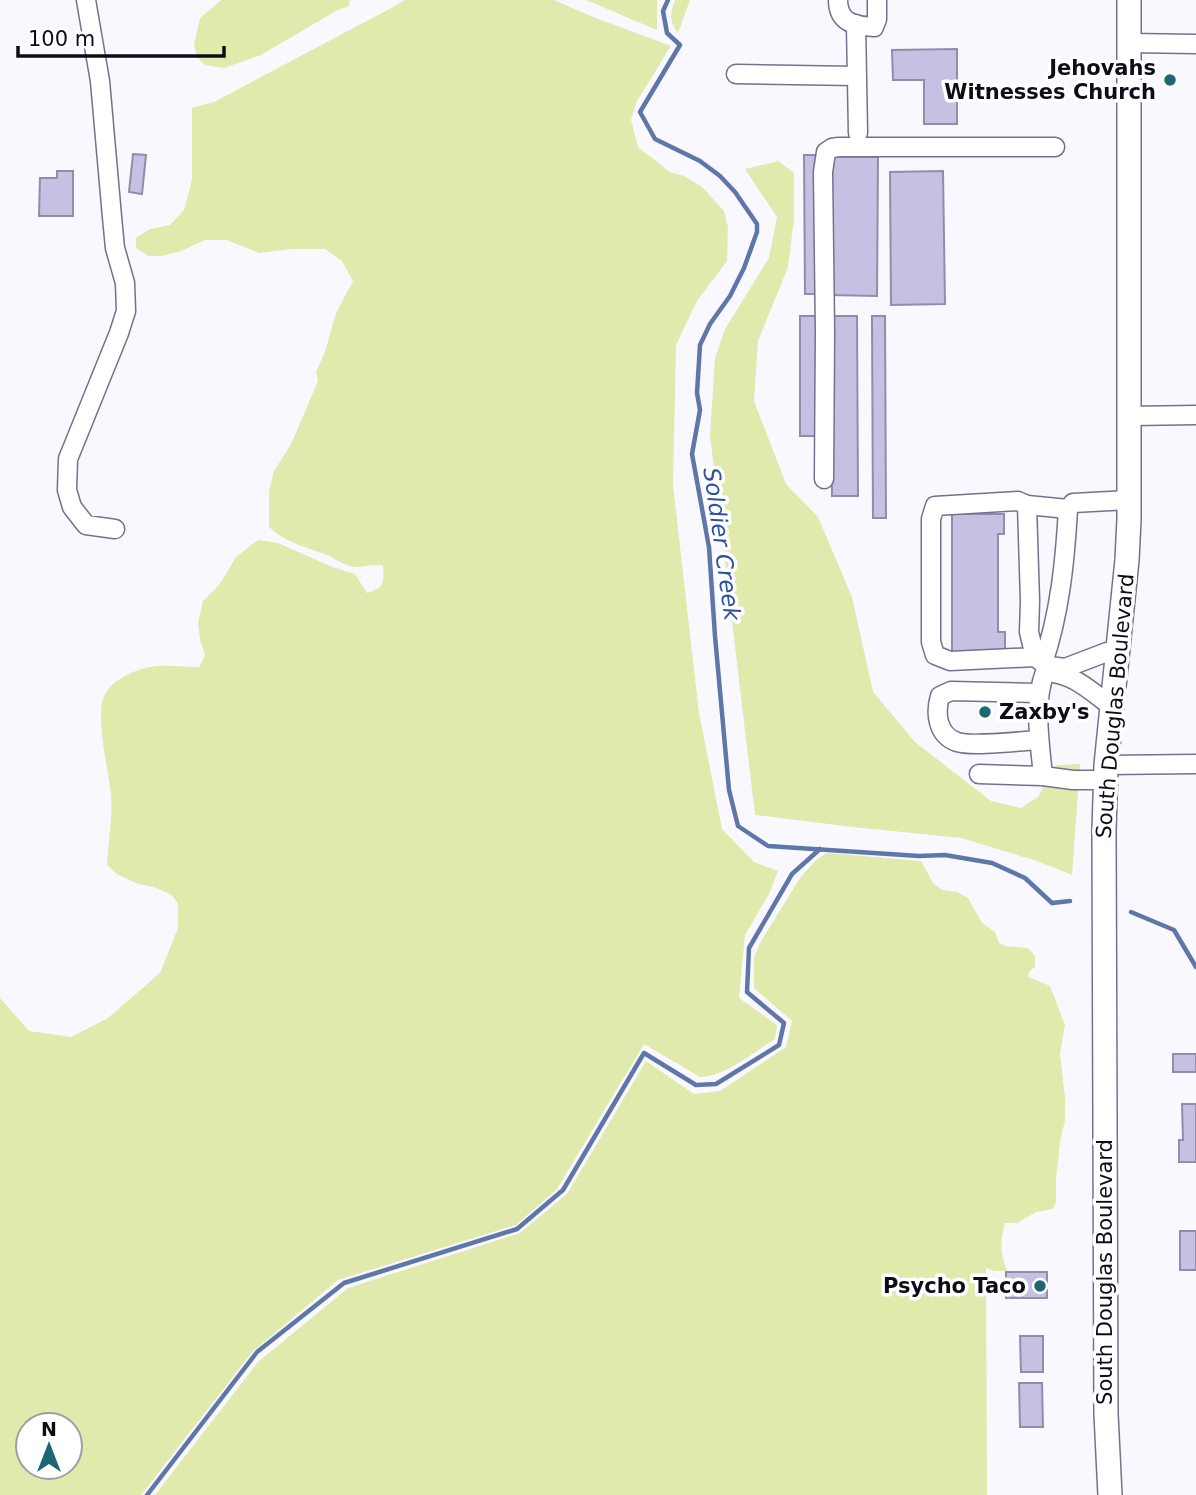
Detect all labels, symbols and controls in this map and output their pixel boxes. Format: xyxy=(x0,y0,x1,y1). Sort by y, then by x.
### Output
scale bar xyxy=(18,14,224,58)
text: 100 m xyxy=(28,27,95,51)
place label: Jehovahs Witnesses Church xyxy=(944,56,1156,104)
marker: Jehovahs Witnesses Church xyxy=(1162,72,1178,88)
water label: Soldier Creek xyxy=(698,466,746,624)
street label: South Douglas Boulevard xyxy=(1091,573,1139,839)
place label: Zaxby's xyxy=(999,700,1090,724)
marker: Zaxby's xyxy=(977,704,993,720)
street label: South Douglas Boulevard xyxy=(1093,1139,1117,1405)
place label: Psycho Taco xyxy=(883,1274,1026,1298)
marker: Psycho Taco xyxy=(1032,1278,1048,1294)
north arrow xyxy=(14,1411,84,1481)
text: N xyxy=(41,1418,57,1440)

